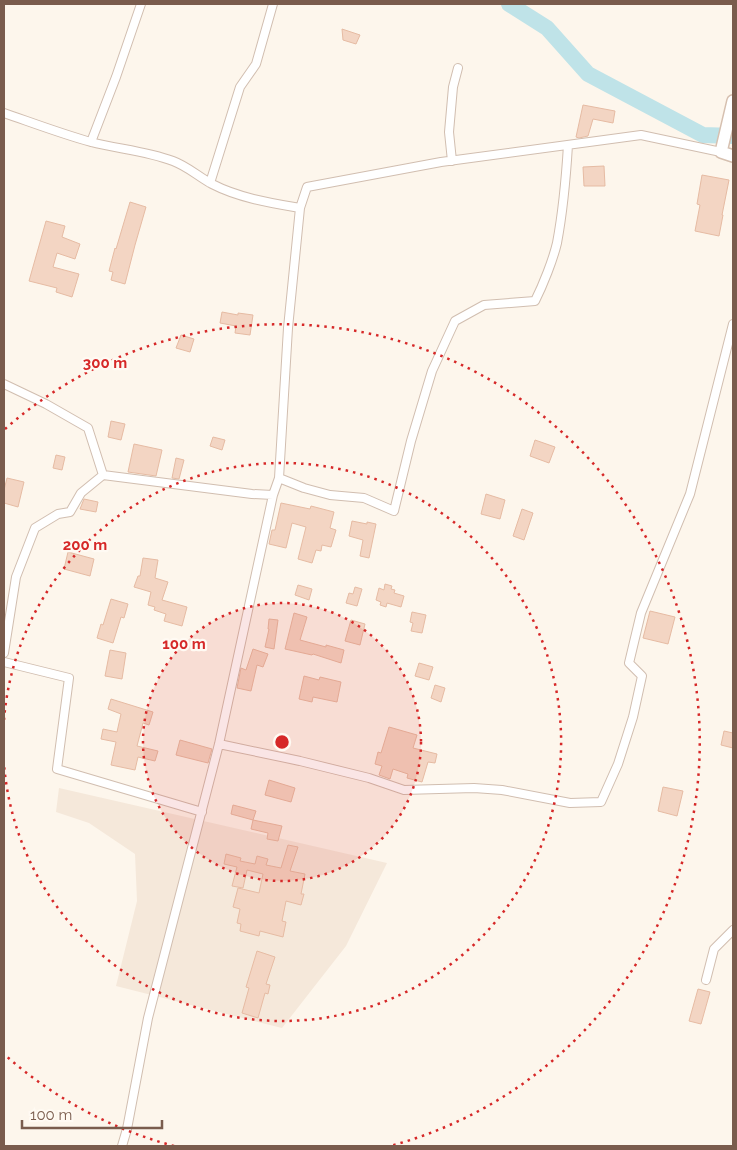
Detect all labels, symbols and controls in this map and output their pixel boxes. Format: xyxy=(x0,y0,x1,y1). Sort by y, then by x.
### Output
text: 300 m xyxy=(83,354,127,372)
text: 200 m xyxy=(63,536,107,554)
text: 100 m xyxy=(162,635,206,653)
centre of rings xyxy=(273,733,291,751)
scale bar xyxy=(22,1098,162,1130)
text: 100 m xyxy=(30,1106,72,1124)

